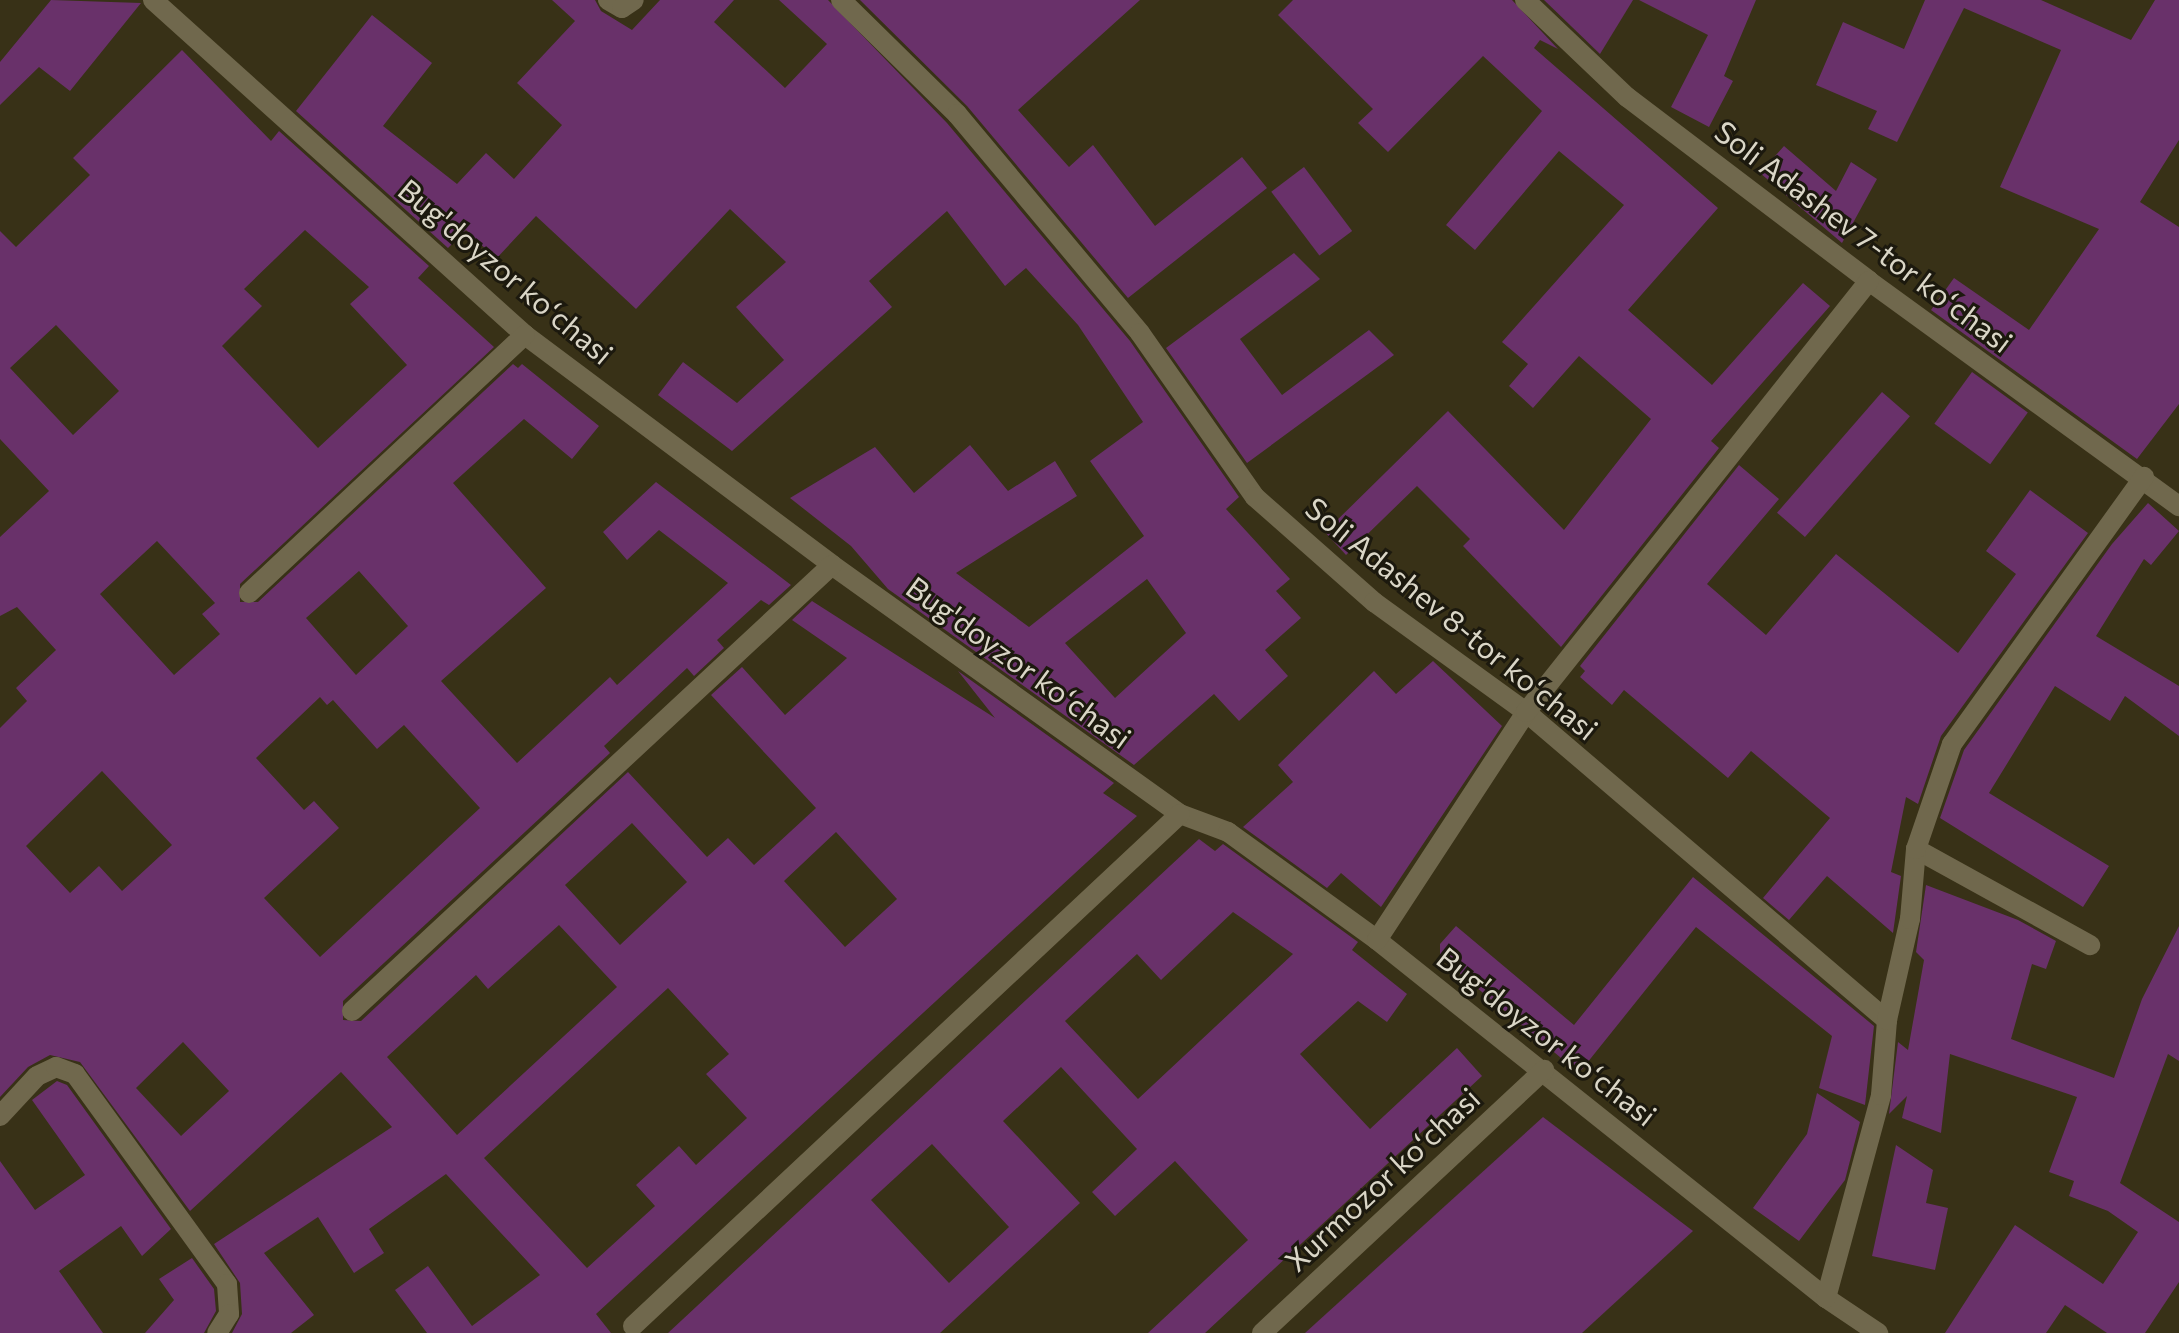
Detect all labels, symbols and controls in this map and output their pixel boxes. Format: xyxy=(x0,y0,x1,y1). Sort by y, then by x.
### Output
street label: Soli Adashev 7-tor koʻchasi xyxy=(1708,112,2020,360)
street label: Bug'doyzor koʻchasi xyxy=(392,171,620,371)
street label: Soli Adashev 8-tor koʻchasi xyxy=(1299,489,1605,747)
street label: Bug'doyzor koʻchasi xyxy=(900,568,1138,756)
street label: Bug'doyzor koʻchasi xyxy=(1430,939,1664,1133)
street label: Xurmozor koʻchasi xyxy=(1277,1080,1487,1278)

